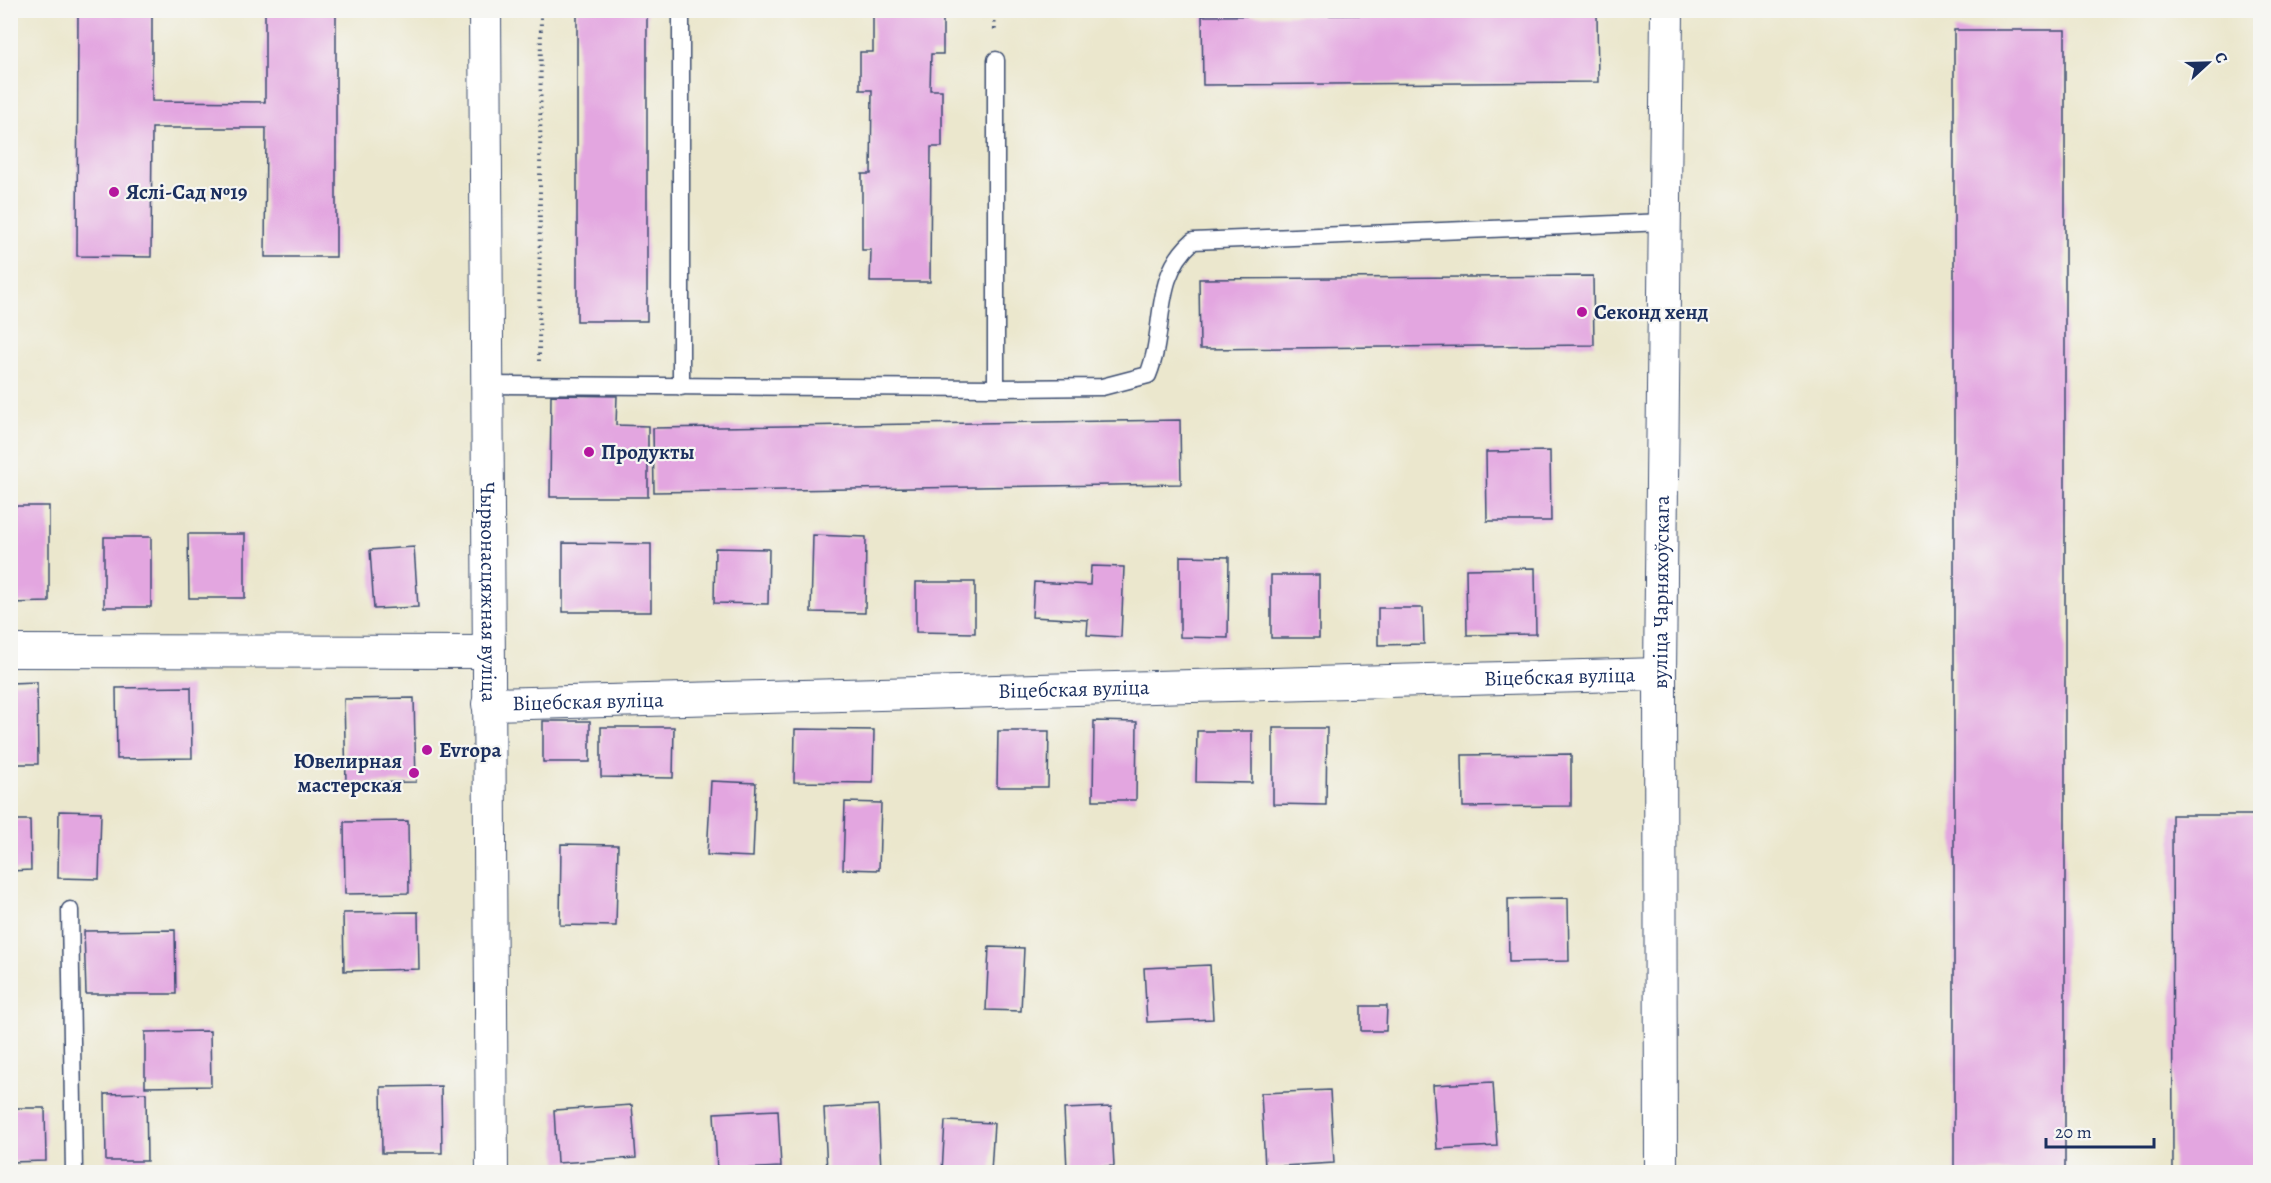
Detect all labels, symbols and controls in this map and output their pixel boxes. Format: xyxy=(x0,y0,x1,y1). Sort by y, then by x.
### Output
north arrow xyxy=(2178,33,2238,93)
text: С xyxy=(2209,49,2233,67)
place label: Яслі-Сад №19 xyxy=(126,178,248,206)
marker: Яслі-Сад №19 xyxy=(107,185,121,199)
place label: Секонд хенд xyxy=(1594,298,1709,326)
marker: Секонд хенд xyxy=(1575,305,1589,319)
place label: Продукты xyxy=(601,438,695,466)
marker: Продукты xyxy=(582,445,596,459)
street label: Чырвонасцяжная вуліца xyxy=(474,482,503,702)
street label: вуліца Чарняхоўскага xyxy=(1646,495,1676,689)
street label: Віцебская вуліца xyxy=(1484,661,1636,693)
street label: Віцебская вуліца xyxy=(998,673,1150,705)
street label: Віцебская вуліца xyxy=(512,686,664,717)
place label: Evropa xyxy=(439,736,502,764)
marker: Evropa xyxy=(420,743,434,757)
place label: Ювелирная мастерская xyxy=(293,747,402,799)
marker: Ювелирная мастерская xyxy=(407,766,421,780)
scale bar xyxy=(2046,1111,2154,1149)
text: 20 m xyxy=(2055,1120,2092,1144)

